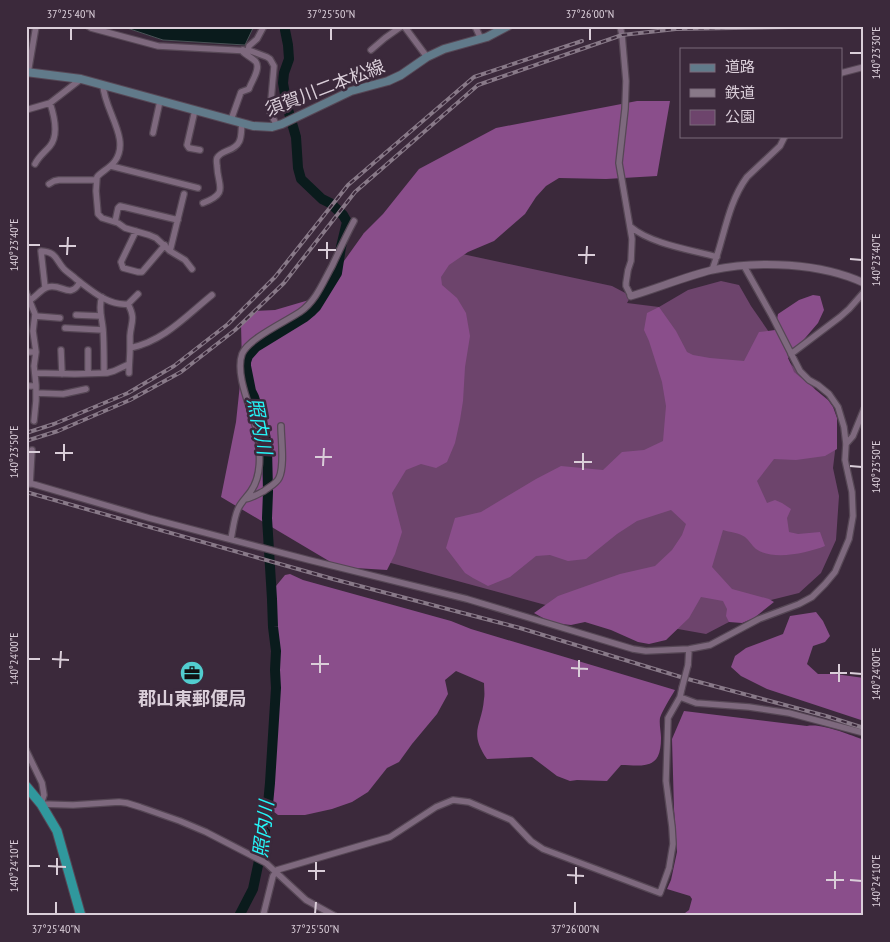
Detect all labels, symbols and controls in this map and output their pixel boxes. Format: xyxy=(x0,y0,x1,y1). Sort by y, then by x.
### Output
text: 37°25'40"N xyxy=(47,6,95,21)
text: 37°25'50"N xyxy=(307,6,355,21)
text: 37°26'00"N xyxy=(566,6,614,21)
text: 140°23'30"E xyxy=(868,27,883,79)
legend xyxy=(680,48,842,138)
street label: 須賀川二本松線 xyxy=(262,54,388,121)
text: 道路 xyxy=(725,57,755,76)
text: 鉄道 xyxy=(725,83,755,102)
text: 公園 xyxy=(725,107,755,126)
text: 140°23'40"E xyxy=(6,219,21,271)
text: 140°23'40"E xyxy=(868,234,883,286)
water label: 照内川 xyxy=(243,396,278,458)
text: 140°23'50"E xyxy=(6,426,21,478)
text: 140°23'50"E xyxy=(868,441,883,493)
text: 140°24'00"E xyxy=(6,633,21,685)
text: 140°24'00"E xyxy=(868,648,883,700)
office icon: 郡山東郵便局 xyxy=(179,660,205,686)
place label: 郡山東郵便局 xyxy=(138,687,246,710)
water label: 照内川 xyxy=(248,797,279,859)
text: 140°24'10"E xyxy=(6,840,21,892)
text: 140°24'10"E xyxy=(868,855,883,907)
text: 37°25'40"N xyxy=(32,921,80,936)
text: 37°25'50"N xyxy=(291,921,339,936)
text: 37°26'00"N xyxy=(551,921,599,936)

